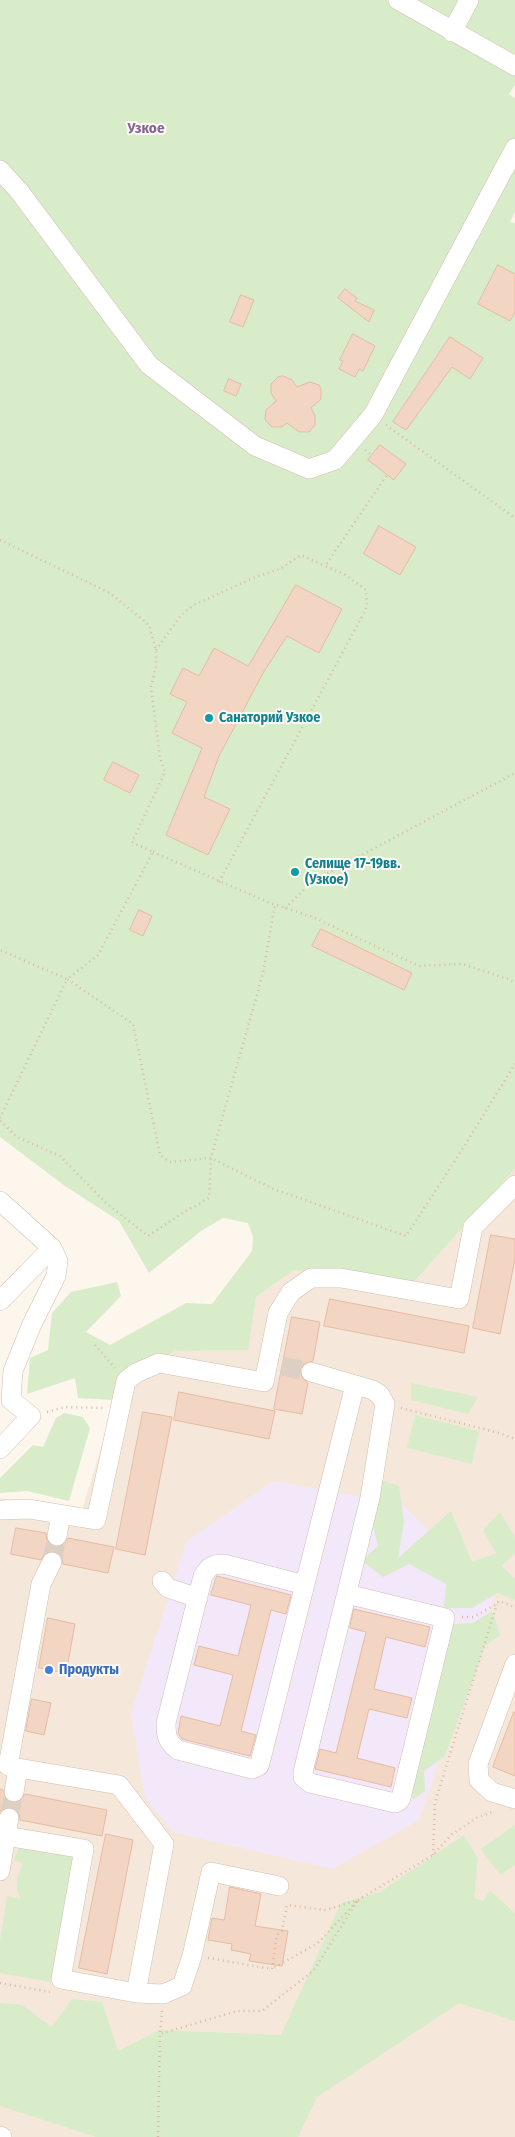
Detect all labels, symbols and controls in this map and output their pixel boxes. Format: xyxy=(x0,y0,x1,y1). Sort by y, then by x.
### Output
district label: Узкое xyxy=(128,120,164,138)
place label: Санаторий Узкое xyxy=(219,710,320,726)
marker: Санаторий Узкое xyxy=(203,712,215,724)
place label: Селище 17-19вв. (Узкое) xyxy=(305,856,400,889)
marker: Селище 17-19вв. (Узкое) xyxy=(289,866,301,878)
place label: Продукты xyxy=(59,1662,119,1678)
marker: Продукты xyxy=(43,1664,55,1676)

